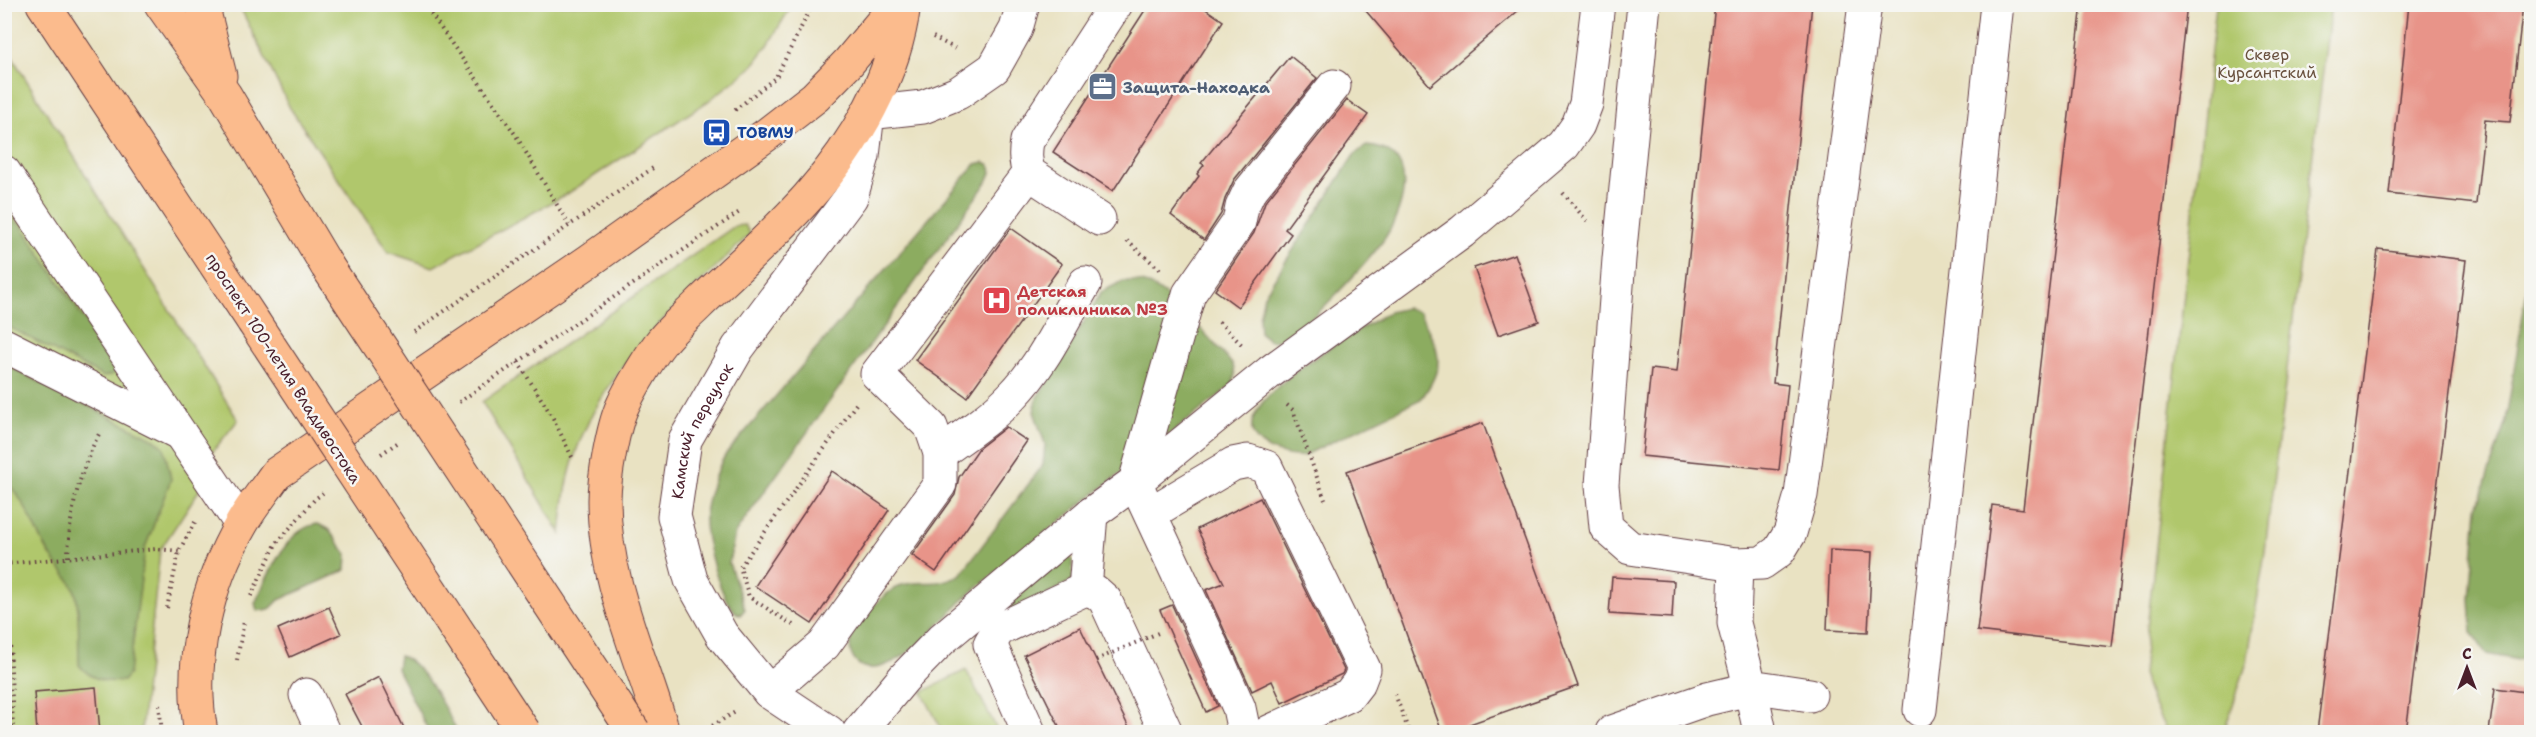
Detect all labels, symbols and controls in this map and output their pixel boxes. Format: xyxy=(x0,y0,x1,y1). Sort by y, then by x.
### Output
park label: Сквер Курсантский xyxy=(2217,44,2317,83)
office icon: Защита-Находка xyxy=(1086,71,1118,103)
place label: Защита-Находка xyxy=(1123,77,1270,98)
bus stop icon: ТОВМУ xyxy=(700,116,732,148)
place label: ТОВМУ xyxy=(737,122,794,143)
street label: проспект 100-летия Владивостока xyxy=(201,249,366,488)
place label: Детская поликлиника №3 xyxy=(1017,281,1168,320)
hospital icon: Детская поликлиника №3 xyxy=(980,284,1012,316)
street label: Камский переулок xyxy=(667,359,738,501)
north arrow xyxy=(2437,638,2497,698)
text: С xyxy=(2462,643,2472,664)

